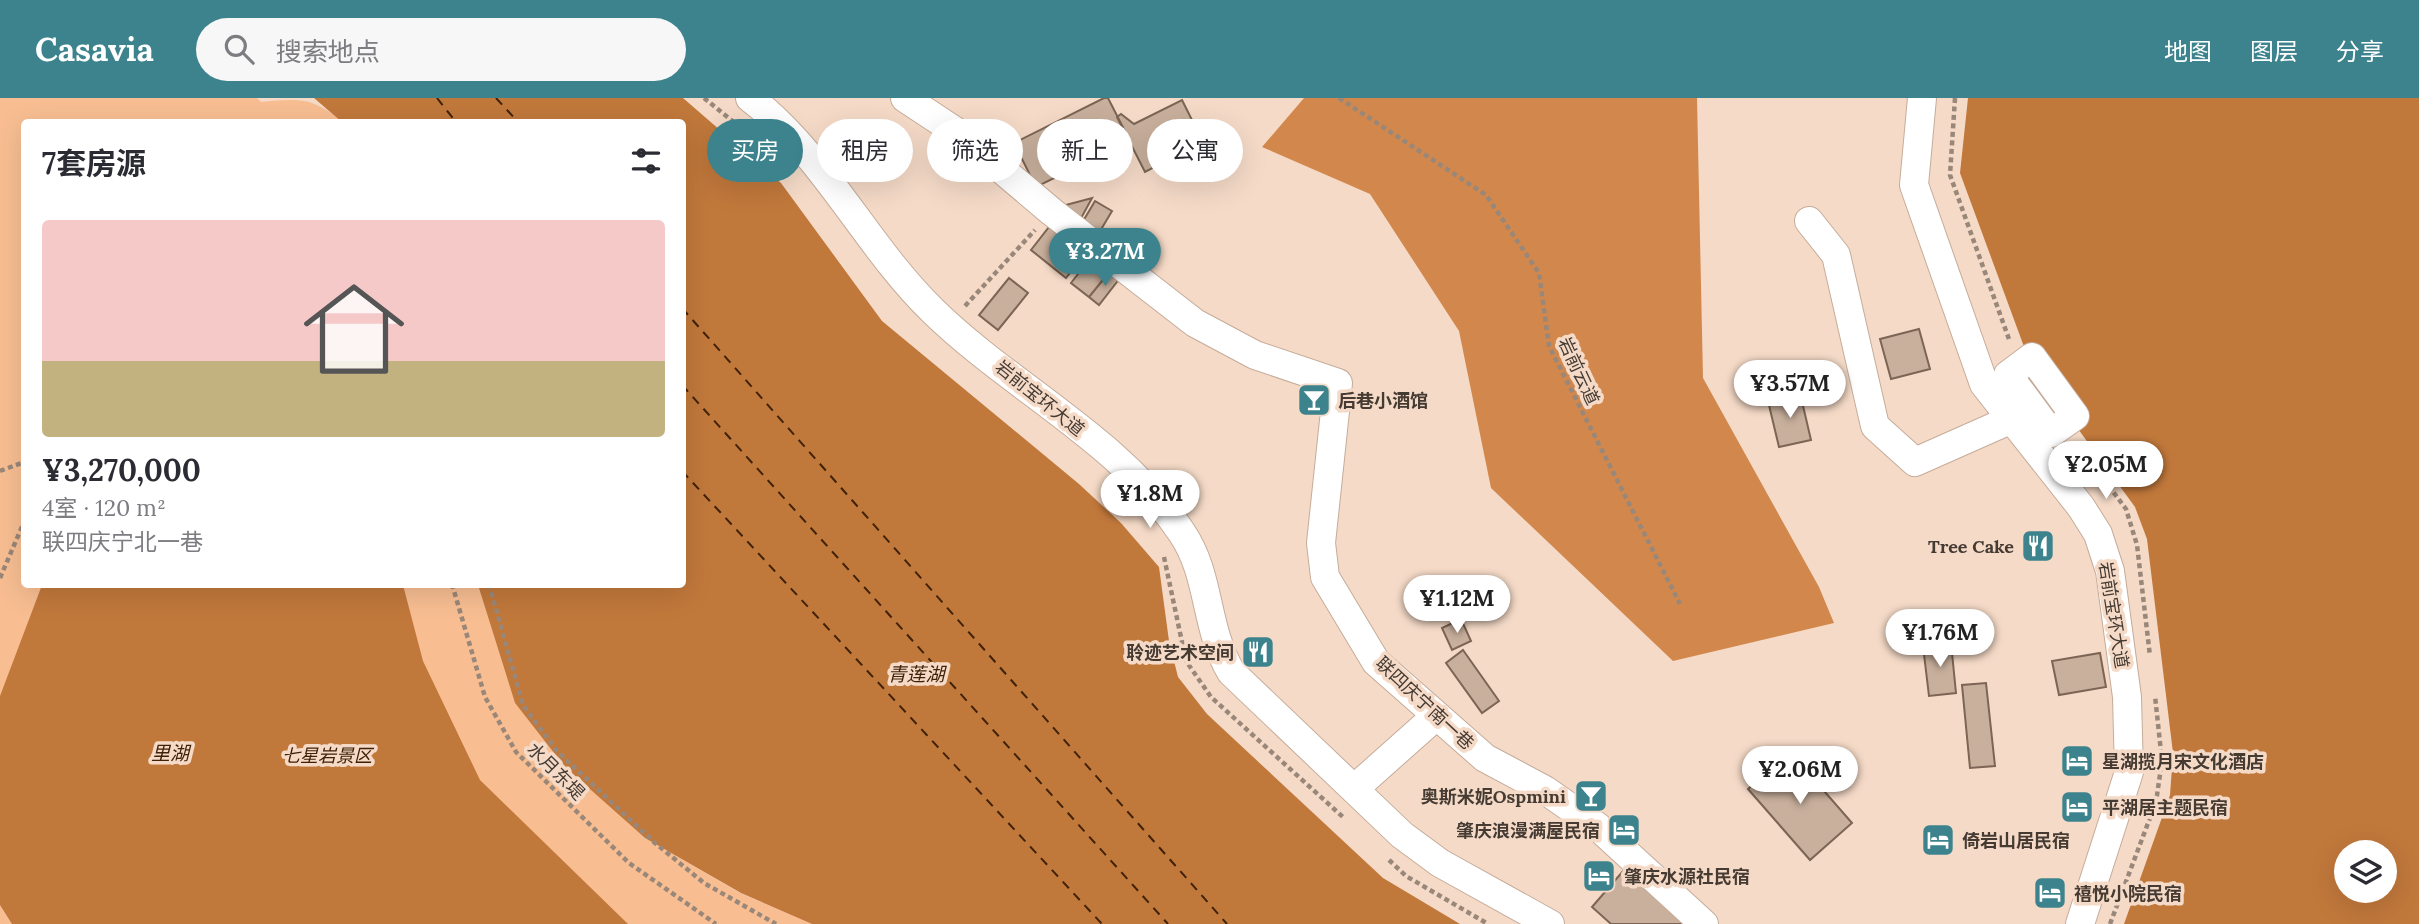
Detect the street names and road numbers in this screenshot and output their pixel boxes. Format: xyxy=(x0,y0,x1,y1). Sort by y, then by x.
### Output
street label: 岩前云道 xyxy=(1553,334,1605,408)
street label: 岩前宝环大道 xyxy=(991,355,1089,441)
street label: 岩前宝环大道 xyxy=(2094,560,2134,670)
street label: 联四庆宁南一巷 xyxy=(1371,652,1479,754)
street label: 水月东堤 xyxy=(522,737,590,805)

